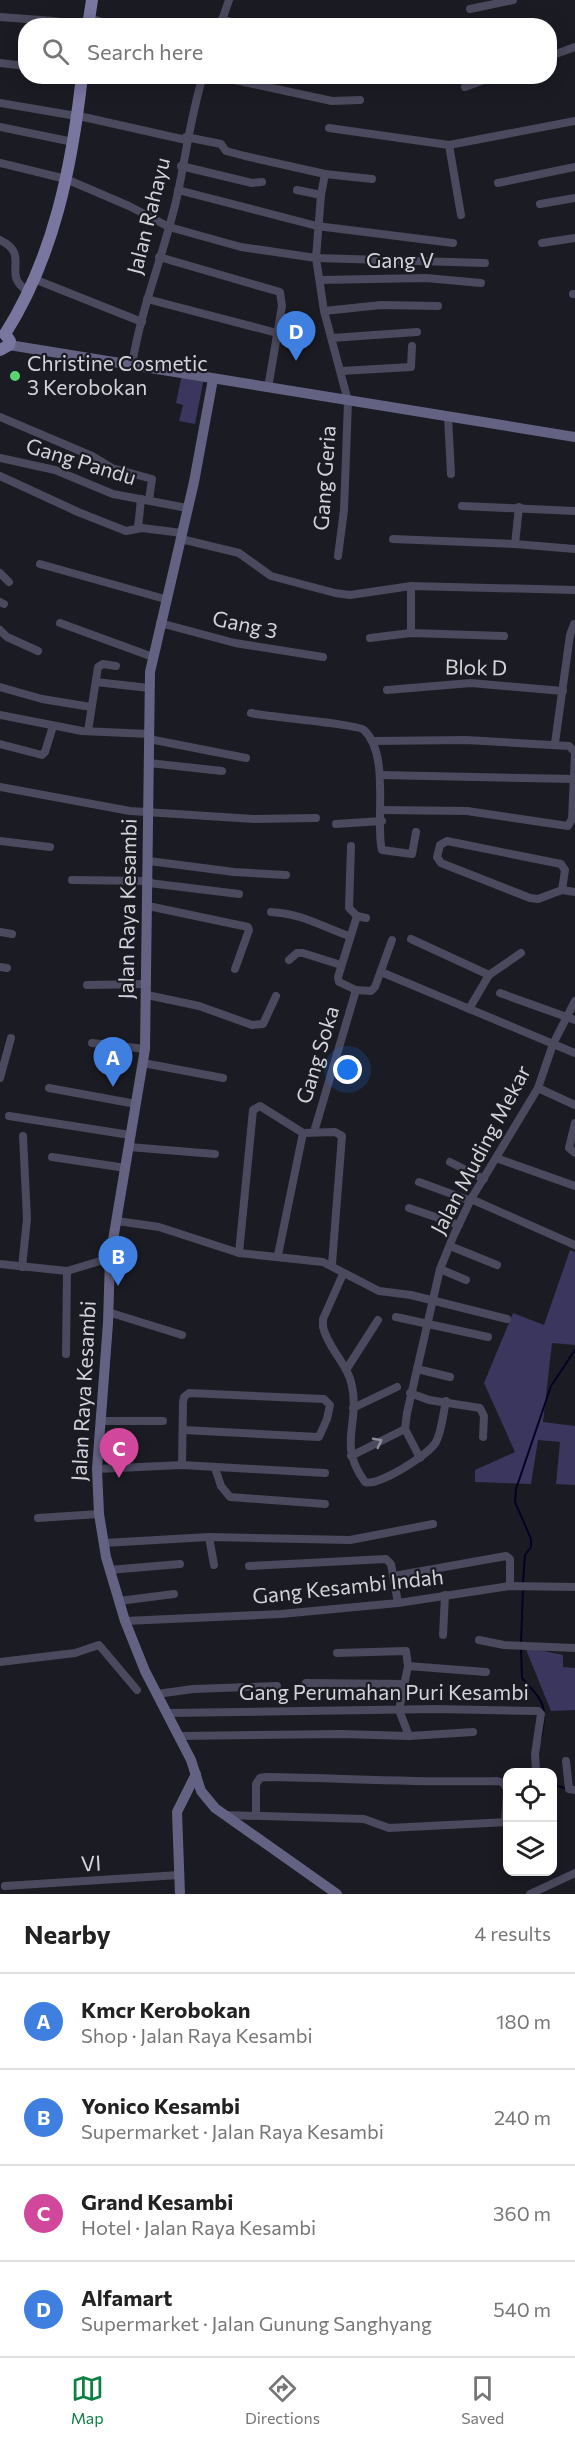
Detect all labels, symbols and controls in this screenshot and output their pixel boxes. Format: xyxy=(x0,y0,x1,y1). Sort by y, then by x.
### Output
search box xyxy=(18,18,557,84)
icon: search xyxy=(39,35,72,68)
text: Search here xyxy=(87,38,203,65)
street label: Jalan Rahayu xyxy=(121,154,174,277)
street label: Gang V xyxy=(366,247,434,272)
pin: D xyxy=(276,312,316,361)
place label: Christine Cosmetic 3 Kerobokan xyxy=(27,350,208,399)
marker: Christine Cosmetic 3 Kerobokan xyxy=(8,369,22,383)
street label: Gang Geria xyxy=(307,425,340,531)
street label: Gang Pandu xyxy=(23,432,140,489)
street label: Gang 3 xyxy=(211,604,280,643)
street label: Blok D xyxy=(445,653,507,680)
street label: Jalan Raya Kesambi xyxy=(112,818,141,1000)
street label: Gang Soka xyxy=(290,1003,343,1107)
pin: A xyxy=(94,1038,132,1087)
your location xyxy=(333,1055,362,1084)
street label: Jalan Muding Mekar xyxy=(424,1060,535,1238)
pin: B xyxy=(98,1236,138,1286)
street label: Jalan Raya Kesambi xyxy=(65,1300,100,1482)
pin: C xyxy=(100,1428,138,1478)
one-way arrow xyxy=(372,1438,383,1450)
street label: Gang Kesambi Indah xyxy=(251,1563,445,1608)
street label: Gang Perumahan Puri Kesambi xyxy=(239,1679,529,1704)
map controls xyxy=(503,1768,557,1876)
button: locate xyxy=(503,1768,557,1822)
button: layers xyxy=(503,1822,557,1876)
street label: VI xyxy=(80,1849,102,1876)
text: Nearby xyxy=(24,1918,111,1949)
text: 4 results xyxy=(474,1921,551,1945)
text: Kmcr Kerobokan xyxy=(81,1996,251,2023)
text: A xyxy=(36,2009,51,2033)
text: 180 m xyxy=(496,2009,551,2033)
text: Shop · Jalan Raya Kesambi xyxy=(81,2023,313,2047)
text: Yonico Kesambi xyxy=(81,2092,240,2119)
text: B xyxy=(37,2105,50,2129)
text: 240 m xyxy=(494,2105,551,2129)
text: Supermarket · Jalan Raya Kesambi xyxy=(81,2119,384,2143)
text: Grand Kesambi xyxy=(81,2188,234,2215)
text: C xyxy=(37,2201,50,2225)
text: 360 m xyxy=(493,2201,551,2225)
text: Hotel · Jalan Raya Kesambi xyxy=(81,2215,316,2239)
text: Alfamart xyxy=(81,2284,172,2311)
text: D xyxy=(36,2297,51,2321)
text: 540 m xyxy=(493,2297,551,2321)
text: Supermarket · Jalan Gunung Sanghyang xyxy=(81,2311,432,2335)
tab: Map xyxy=(71,2372,104,2427)
tab: Directions xyxy=(245,2372,320,2427)
tab: Saved xyxy=(461,2372,504,2427)

